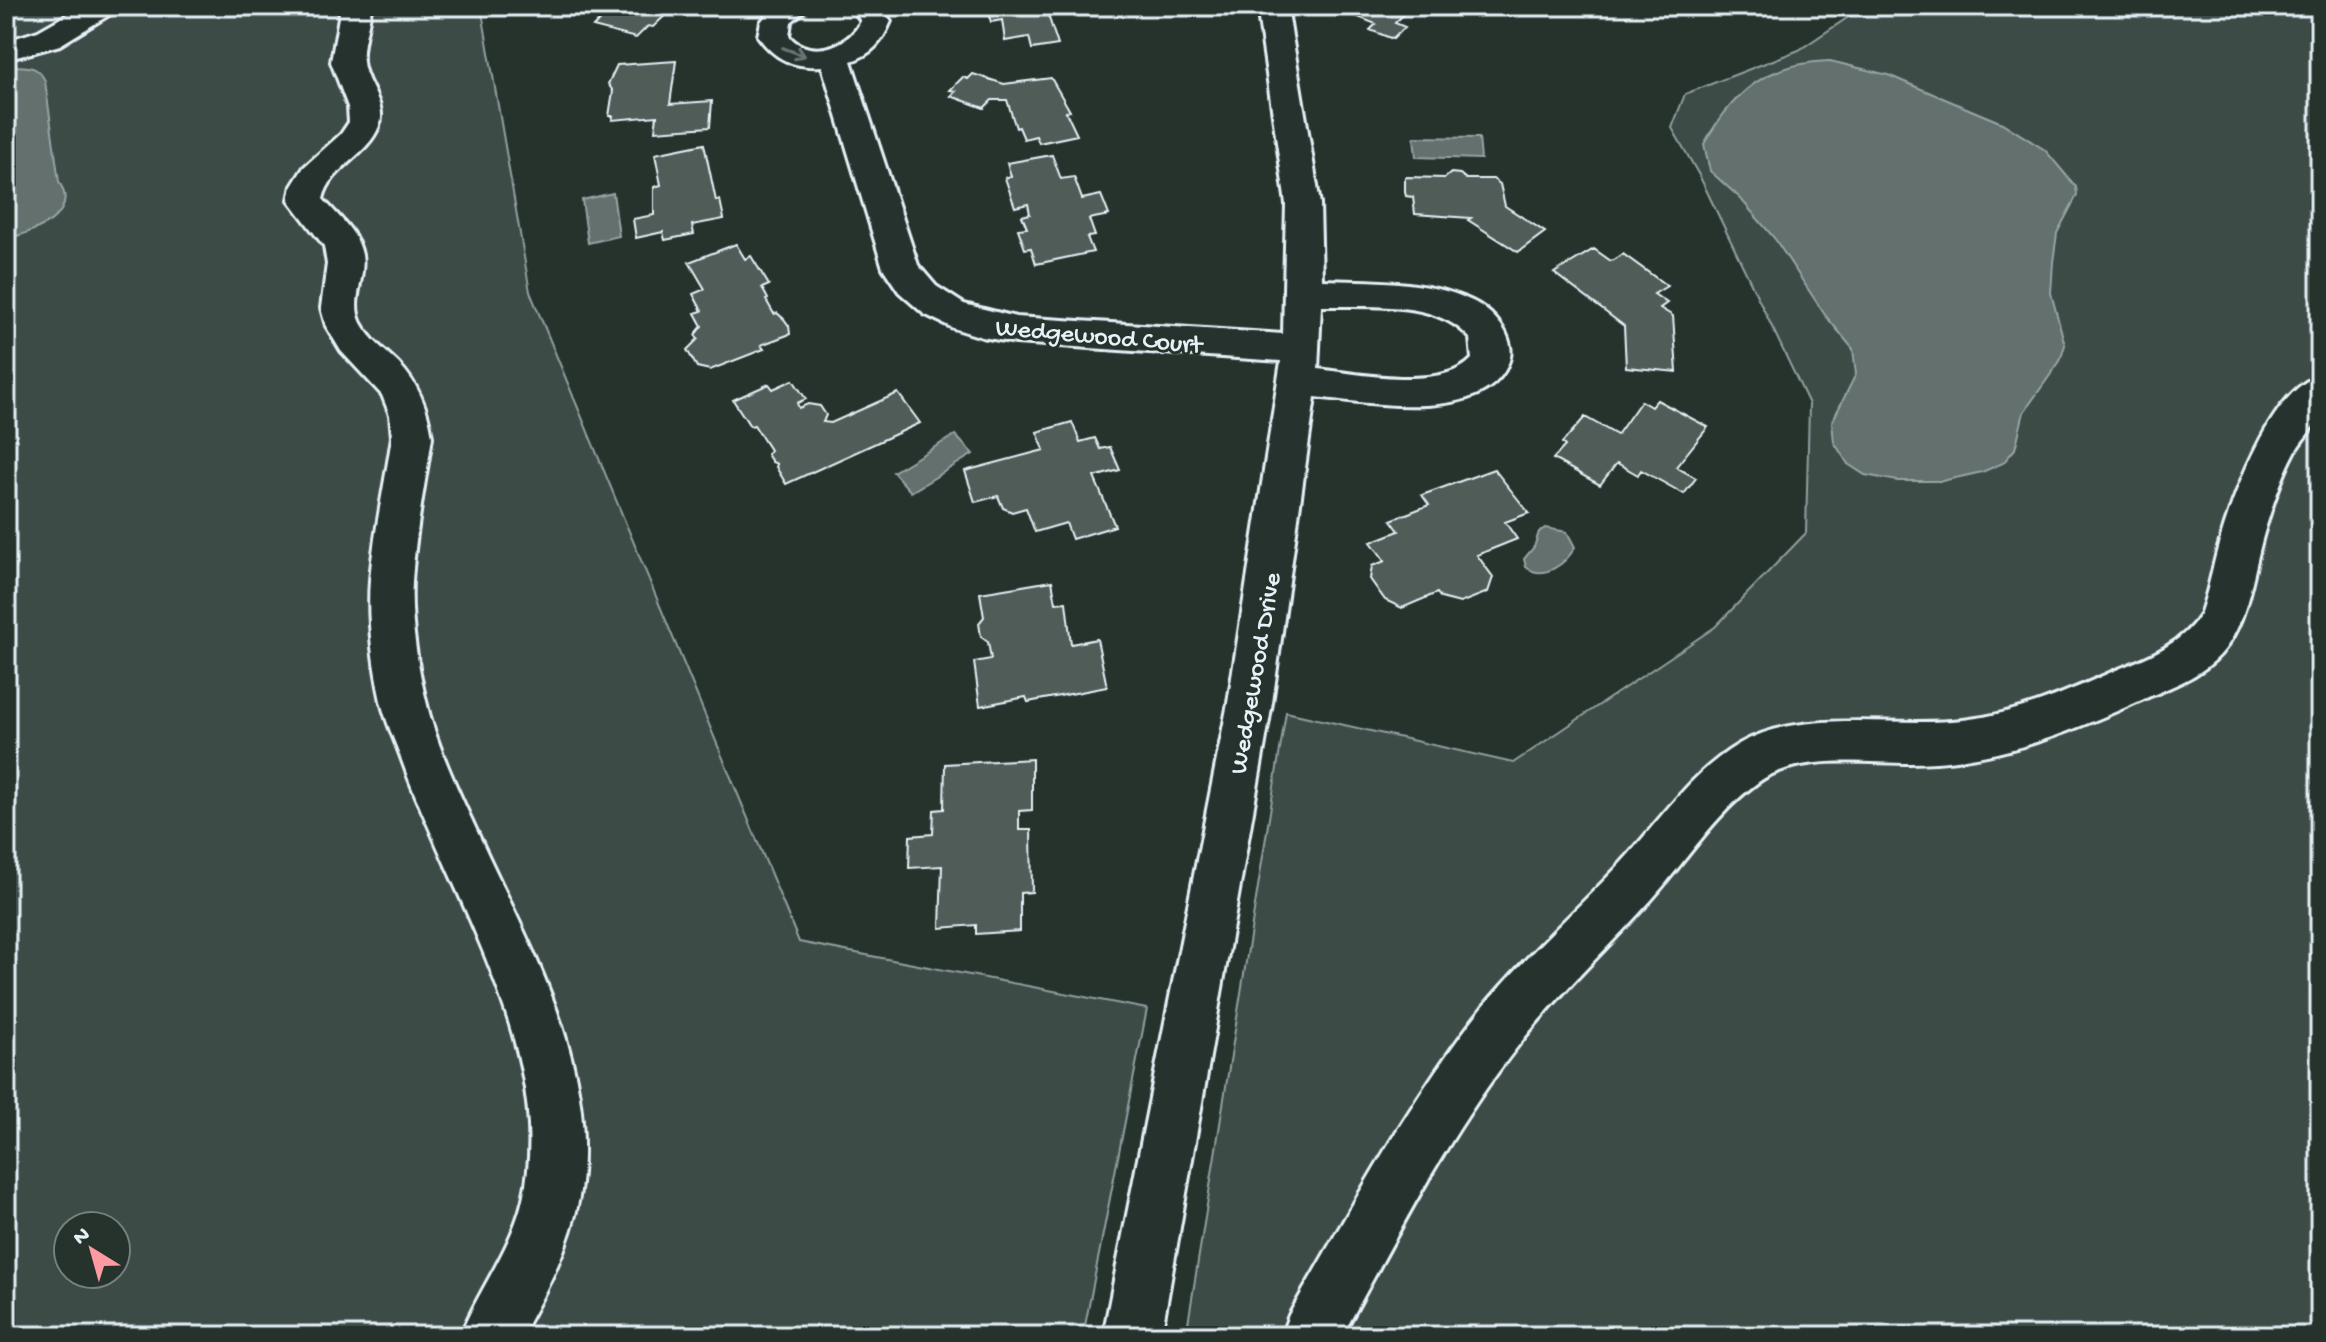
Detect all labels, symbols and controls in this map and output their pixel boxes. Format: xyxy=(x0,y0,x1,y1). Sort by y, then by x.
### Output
one-way arrow xyxy=(781,46,806,60)
street label: Wedgewood Court xyxy=(994,314,1205,363)
street label: Wedgewood Drive xyxy=(1224,570,1291,777)
north arrow xyxy=(52,1210,132,1290)
text: N xyxy=(69,1223,96,1252)

